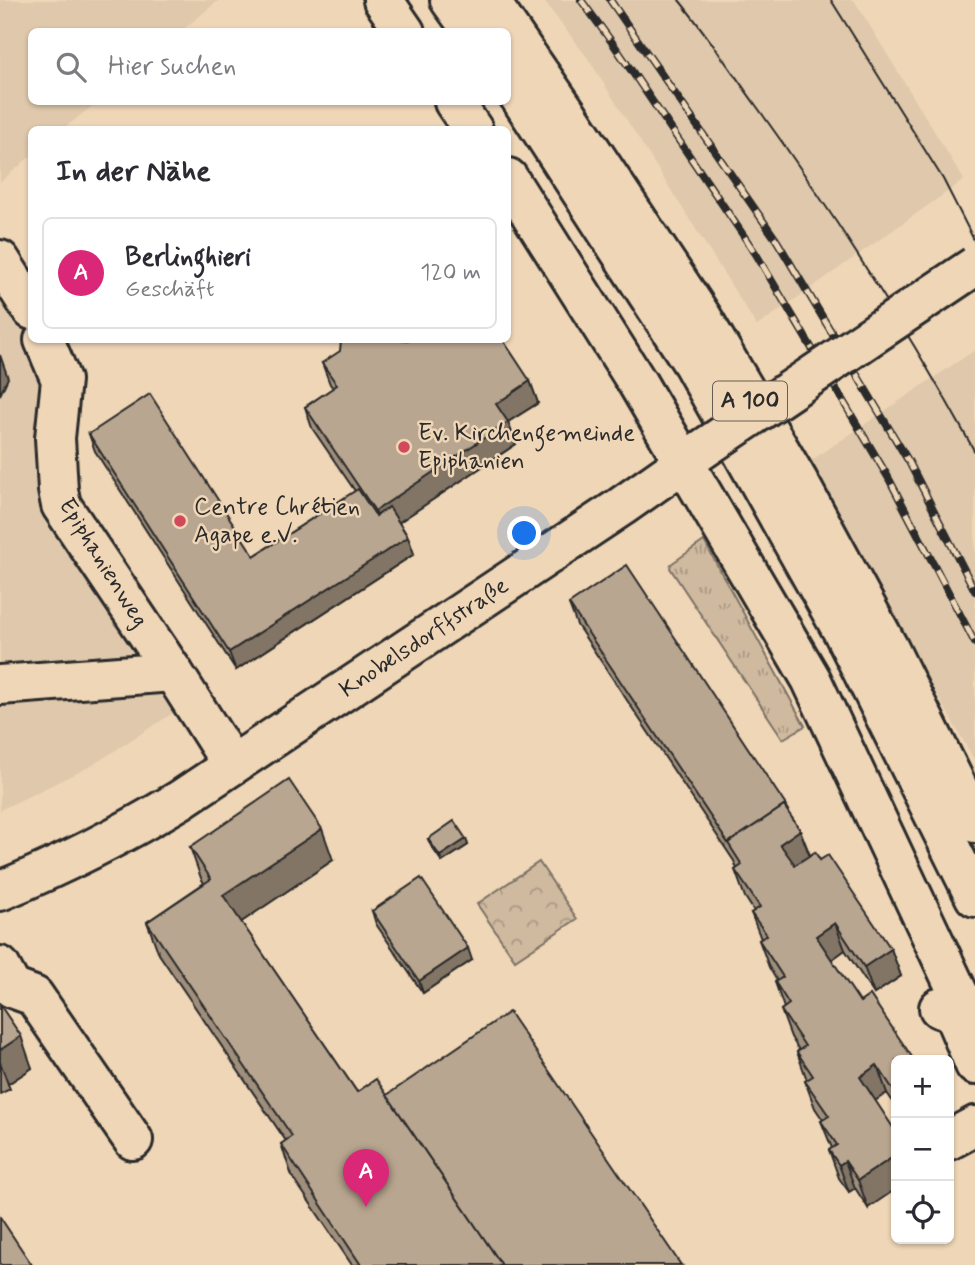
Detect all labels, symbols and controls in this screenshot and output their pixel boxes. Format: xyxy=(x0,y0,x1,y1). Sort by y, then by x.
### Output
search box xyxy=(28,28,511,105)
icon: search xyxy=(52,48,90,86)
text: Hier suchen xyxy=(108,50,236,84)
text: In der Nähe xyxy=(56,152,211,191)
text: Berlinghieri xyxy=(125,241,251,275)
text: A xyxy=(73,258,89,288)
text: 120 m xyxy=(420,258,481,288)
text: Geschäft xyxy=(125,275,215,305)
road number: A 100 xyxy=(713,382,787,420)
place label: Ev. Kirchengemeinde Epiphanien xyxy=(418,418,635,477)
marker: Ev. Kirchengemeinde Epiphanien xyxy=(396,439,412,455)
street label: Epiphanienweg xyxy=(51,492,155,634)
place label: Centre Chrétien Agape e.V. xyxy=(194,492,360,551)
marker: Centre Chrétien Agape e.V. xyxy=(172,513,188,529)
your location xyxy=(507,516,541,550)
street label: Knobelsdorffstraße xyxy=(334,570,515,705)
map controls xyxy=(891,1055,954,1244)
button: + xyxy=(891,1055,954,1118)
button: − xyxy=(891,1118,954,1181)
pin: A xyxy=(343,1149,389,1207)
button: locate xyxy=(891,1181,954,1244)

